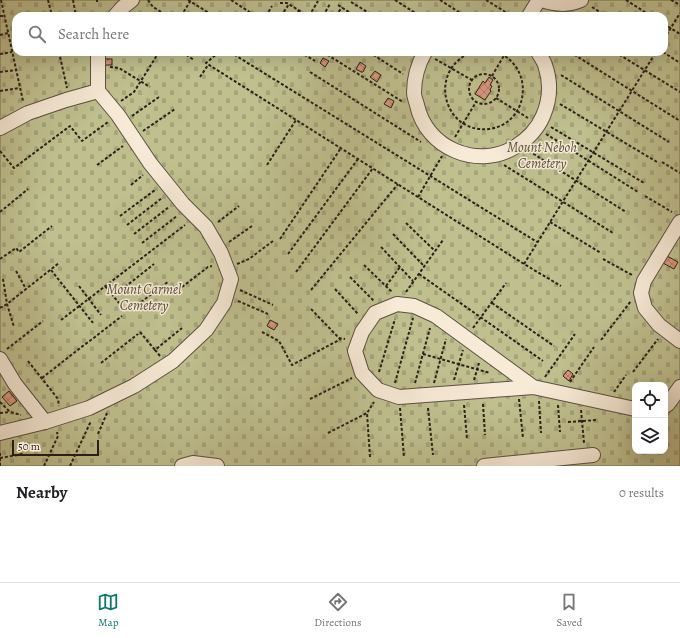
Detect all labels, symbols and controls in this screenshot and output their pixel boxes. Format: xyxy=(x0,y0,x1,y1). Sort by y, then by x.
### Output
search box xyxy=(12,12,668,56)
icon: search xyxy=(26,23,48,45)
text: Search here xyxy=(58,24,129,44)
park label: Mount Neboh Cemetery xyxy=(507,138,577,173)
park label: Mount Carmel Cemetery xyxy=(106,280,182,315)
map controls xyxy=(632,382,668,454)
button: locate xyxy=(632,382,668,418)
button: layers xyxy=(632,418,668,454)
scale bar xyxy=(12,438,99,457)
text: 50 m xyxy=(18,439,40,454)
text: Nearby xyxy=(16,481,67,504)
text: 0 results xyxy=(619,484,664,501)
tab: Map xyxy=(97,591,119,630)
tab: Directions xyxy=(314,591,362,630)
tab: Saved xyxy=(556,591,583,630)

